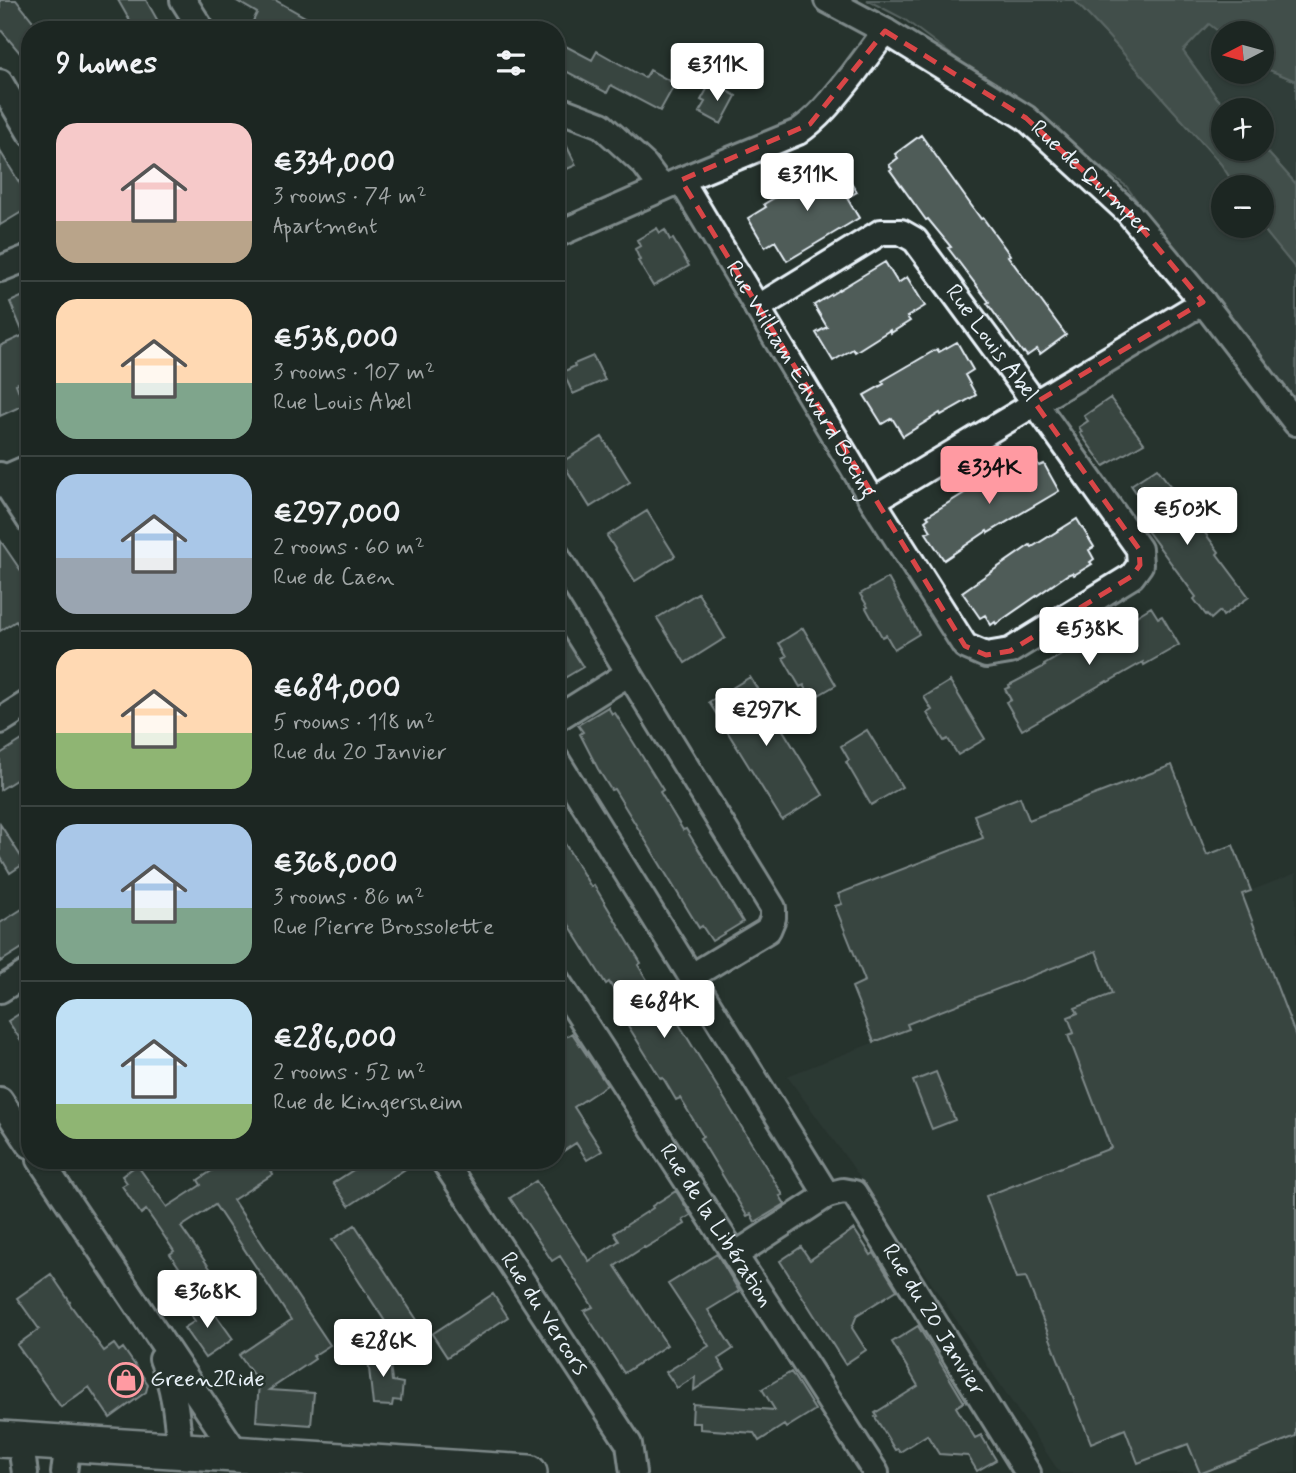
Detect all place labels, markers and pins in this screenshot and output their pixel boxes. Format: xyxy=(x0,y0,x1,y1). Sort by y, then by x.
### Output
pin: €311K xyxy=(668,43,766,103)
pin: €311K xyxy=(758,154,856,213)
pin: €334K xyxy=(940,447,1038,506)
pin: €503K xyxy=(1138,488,1236,547)
pin: €538K xyxy=(1040,608,1138,667)
pin: €297K xyxy=(717,688,815,748)
pin: €684K xyxy=(615,981,713,1040)
pin: €368K xyxy=(158,1270,256,1330)
pin: €286K xyxy=(334,1320,432,1379)
shop icon: Green2Ride xyxy=(107,1361,145,1399)
place label: Green2Ride xyxy=(150,1365,265,1395)

